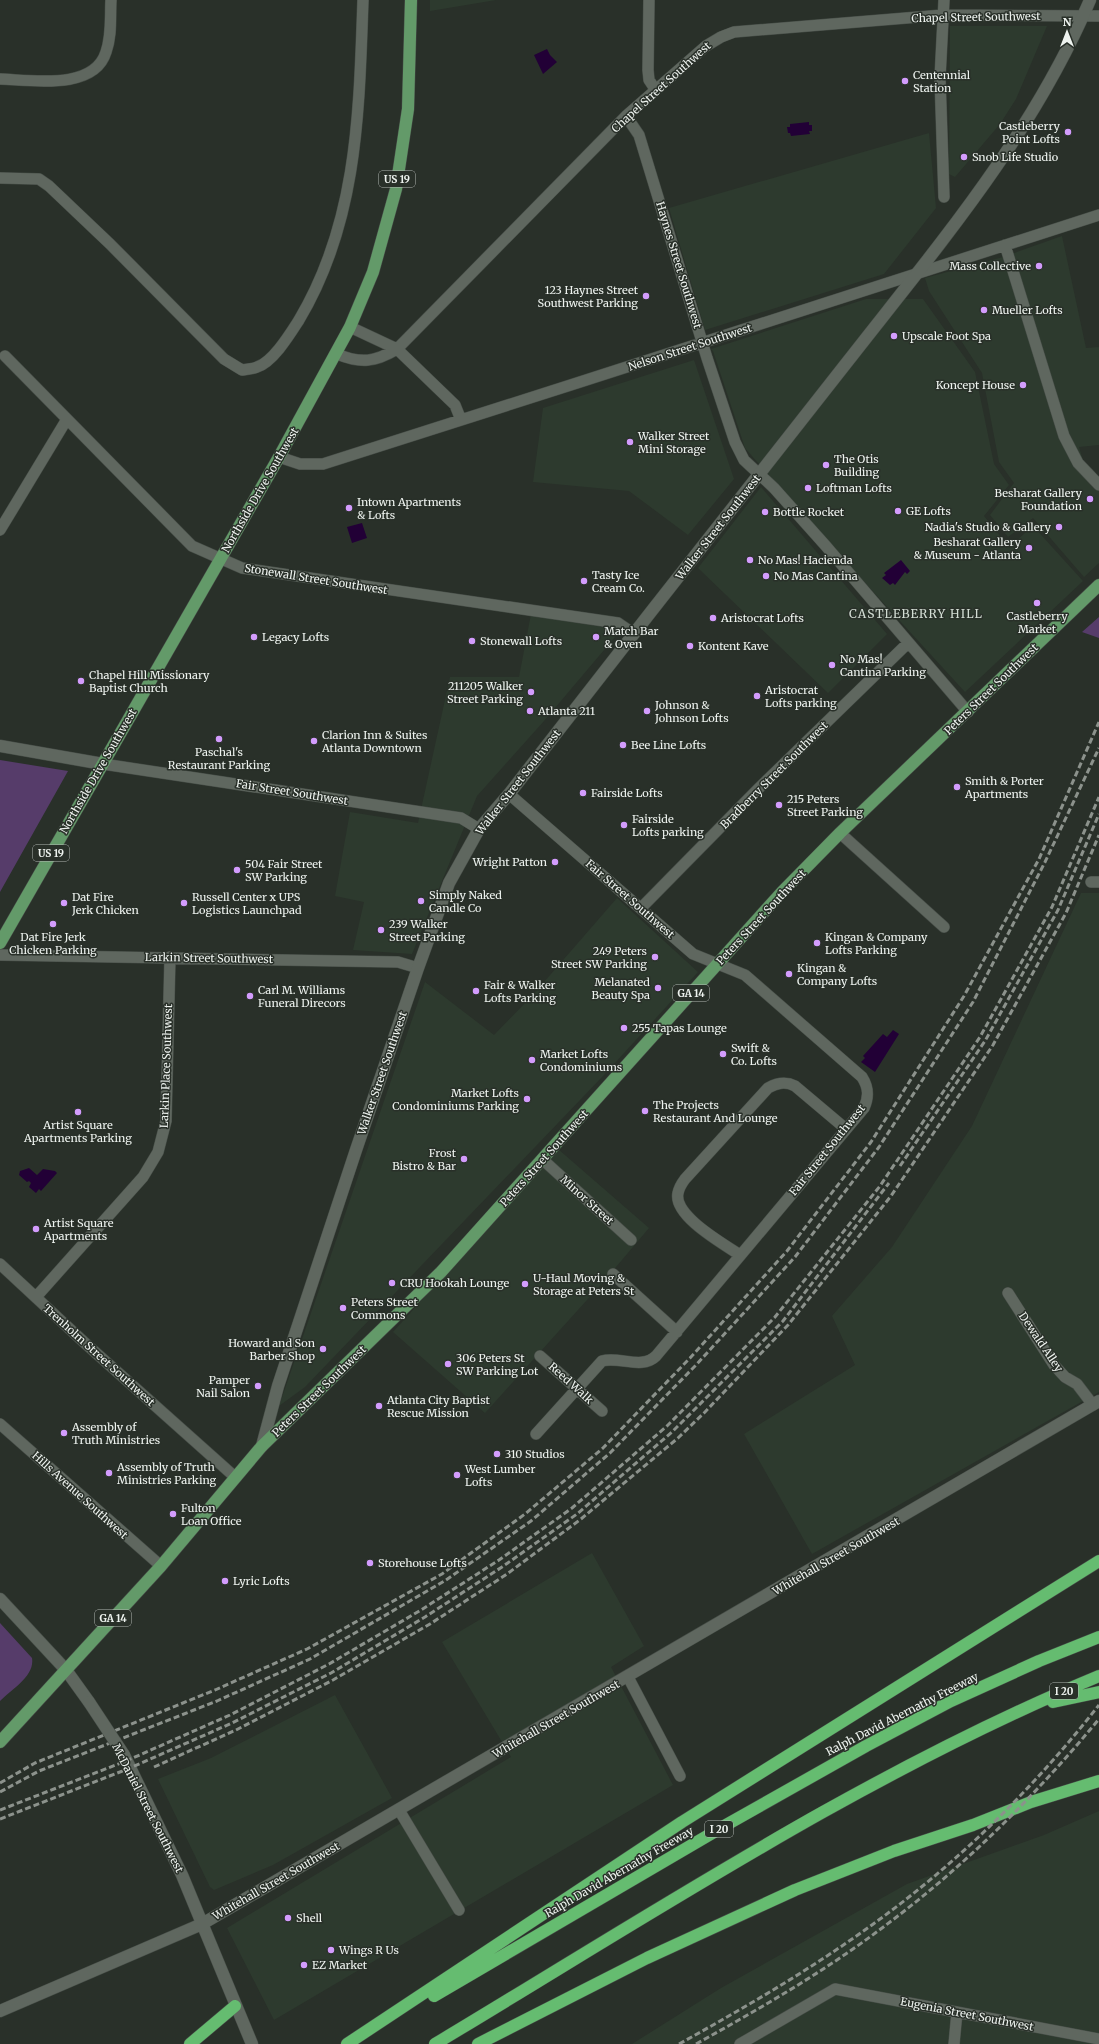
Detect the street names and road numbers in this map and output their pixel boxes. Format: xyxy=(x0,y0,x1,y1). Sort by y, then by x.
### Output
street label: Chapel Street Southwest xyxy=(911,9,1041,25)
street label: Chapel Street Southwest xyxy=(608,38,714,135)
road number: US 19 xyxy=(379,171,415,187)
street label: Haynes Street Southwest xyxy=(653,200,705,331)
street label: Nelson Street Southwest xyxy=(626,320,754,374)
street label: Northside Drive Southwest xyxy=(218,424,302,555)
street label: Walker Street Southwest xyxy=(672,471,764,583)
street label: Stonewall Street Southwest xyxy=(243,561,389,597)
street label: Peters Street Southwest xyxy=(941,640,1041,738)
street label: Northside Drive Southwest xyxy=(56,705,140,836)
street label: Bradberry Street Southwest xyxy=(717,718,831,832)
street label: Walker Street Southwest xyxy=(472,726,564,838)
street label: Fair Street Southwest xyxy=(235,776,350,808)
road number: US 19 xyxy=(33,845,69,861)
street label: Fair Street Southwest xyxy=(583,857,678,942)
street label: Peters Street Southwest xyxy=(713,866,809,968)
street label: Larkin Street Southwest xyxy=(145,950,274,966)
road number: GA 14 xyxy=(673,985,709,1001)
street label: Larkin Place Southwest xyxy=(157,1003,175,1128)
street label: Walker Street Southwest xyxy=(354,1009,410,1138)
street label: Fair Street Southwest xyxy=(786,1101,869,1198)
street label: Peters Street Southwest xyxy=(497,1106,592,1209)
street label: Minor Street xyxy=(557,1172,617,1228)
street label: Trenholm Street Southwest xyxy=(40,1301,158,1409)
street label: Dewald Alley xyxy=(1016,1309,1066,1375)
street label: Peters Street Southwest xyxy=(269,1342,369,1440)
street label: Reed Walk xyxy=(546,1359,596,1407)
street label: Hills Avenue Southwest xyxy=(29,1448,131,1542)
street label: Whitehall Street Southwest xyxy=(769,1514,903,1599)
road number: GA 14 xyxy=(95,1610,131,1626)
street label: Ralph David Abernathy Freeway xyxy=(823,1669,981,1759)
street label: Whitehall Street Southwest xyxy=(489,1677,623,1762)
road number: I 20 xyxy=(1050,1683,1078,1699)
street label: McDaniel Street Southwest xyxy=(109,1741,187,1875)
road number: I 20 xyxy=(705,1821,733,1837)
street label: Ralph David Abernathy Freeway xyxy=(542,1823,696,1920)
street label: Whitehall Street Southwest xyxy=(209,1839,343,1924)
street label: Eugenia Street Southwest xyxy=(899,1994,1035,2034)

